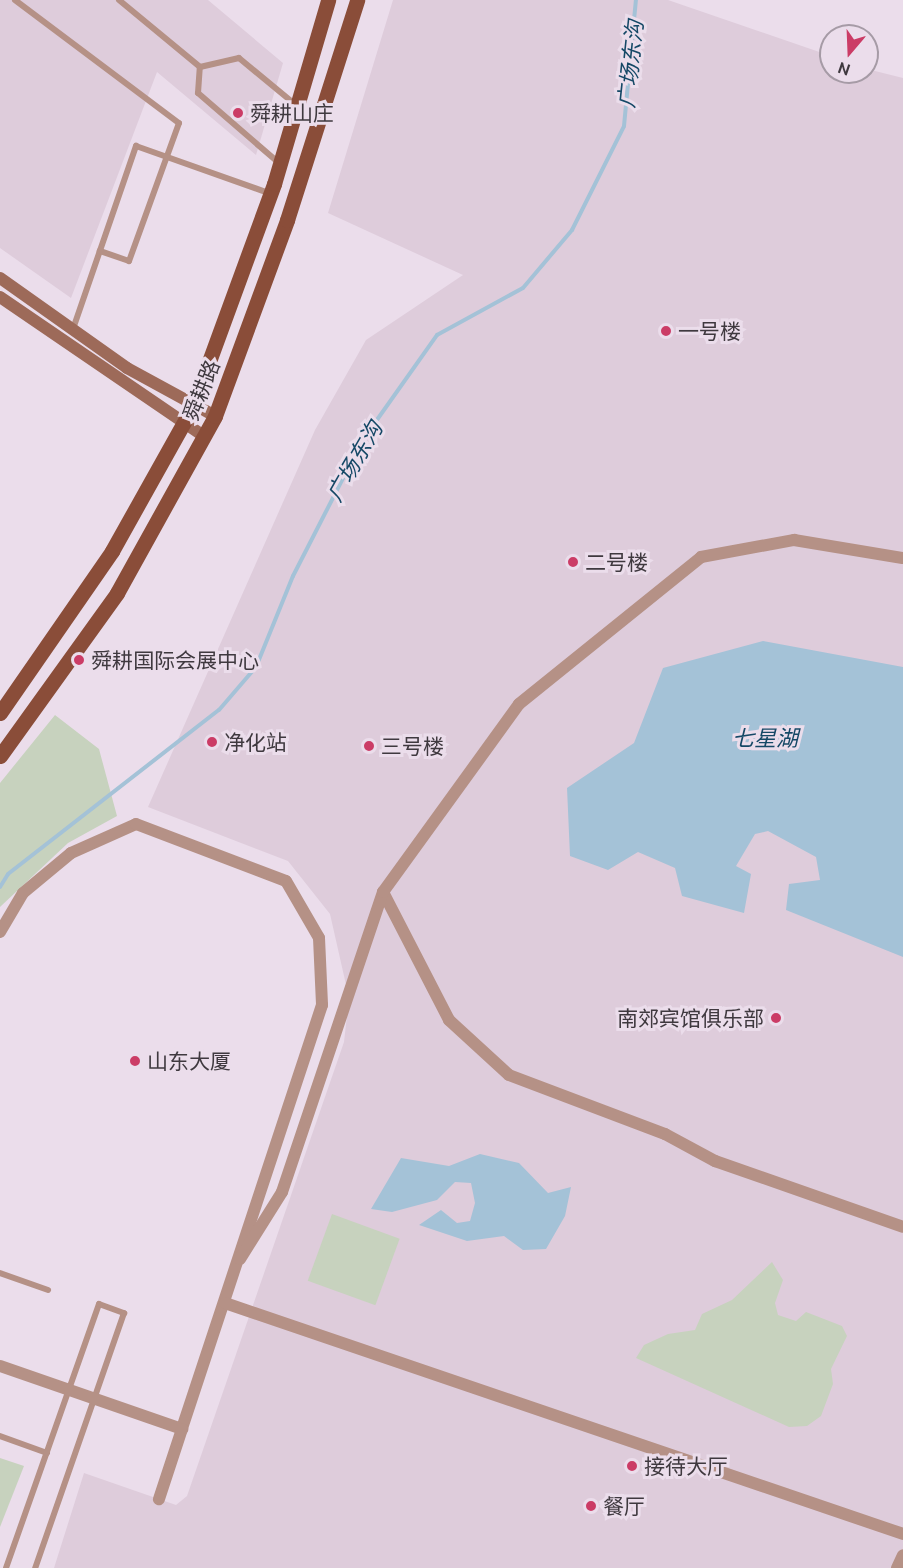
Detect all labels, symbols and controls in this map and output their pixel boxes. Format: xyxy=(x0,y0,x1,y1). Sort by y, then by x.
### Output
water label: 广场东沟 xyxy=(612,19,648,109)
north arrow xyxy=(819,24,879,84)
text: N xyxy=(835,59,852,80)
place label: 舜耕山庄 xyxy=(250,100,334,126)
marker: 舜耕山庄 xyxy=(231,106,245,120)
place label: 一号楼 xyxy=(678,318,741,344)
marker: 一号楼 xyxy=(659,324,673,338)
street label: 舜耕路 xyxy=(178,356,224,424)
water label: 广场东沟 xyxy=(321,416,387,506)
place label: 二号楼 xyxy=(585,549,648,575)
marker: 二号楼 xyxy=(566,555,580,569)
place label: 舜耕国际会展中心 xyxy=(91,647,259,673)
marker: 舜耕国际会展中心 xyxy=(72,653,86,667)
water label: 七星湖 xyxy=(732,725,798,751)
place label: 净化站 xyxy=(224,729,287,755)
place label: 三号楼 xyxy=(381,733,444,759)
marker: 净化站 xyxy=(205,735,219,749)
marker: 三号楼 xyxy=(362,739,376,753)
place label: 南郊宾馆俱乐部 xyxy=(617,1005,764,1031)
marker: 南郊宾馆俱乐部 xyxy=(769,1011,783,1025)
place label: 山东大厦 xyxy=(147,1048,231,1074)
marker: 山东大厦 xyxy=(128,1054,142,1068)
place label: 接待大厅 xyxy=(644,1453,728,1479)
marker: 接待大厅 xyxy=(625,1459,639,1473)
place label: 餐厅 xyxy=(603,1493,645,1519)
marker: 餐厅 xyxy=(584,1499,598,1513)

